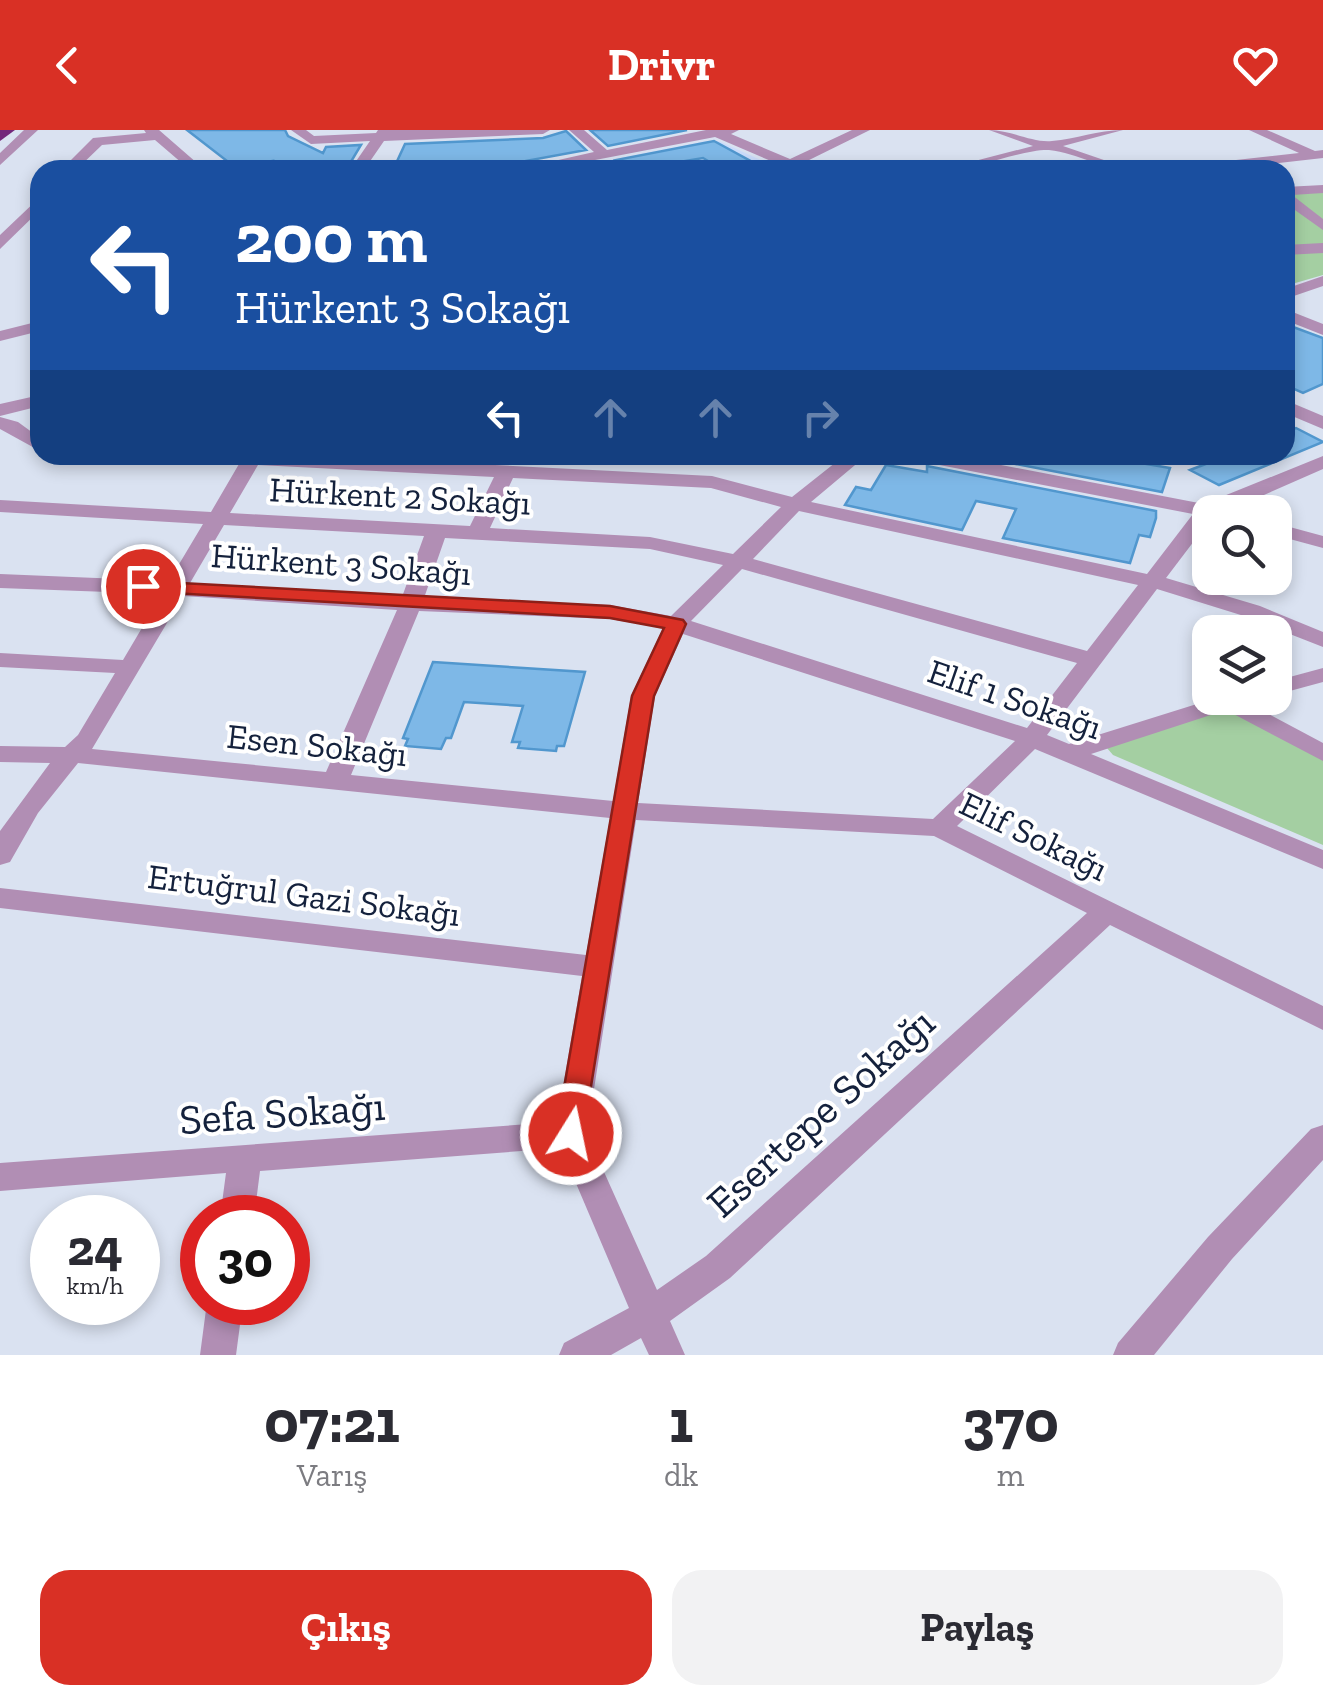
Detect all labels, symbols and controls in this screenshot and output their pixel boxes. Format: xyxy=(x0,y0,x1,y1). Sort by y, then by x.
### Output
icon: back xyxy=(40,38,95,93)
text: Drivr xyxy=(608,38,715,92)
icon: heart xyxy=(1228,38,1283,93)
text: 200 m xyxy=(235,196,428,280)
icon: left xyxy=(70,200,200,330)
text: Hürkent 3 Sokağı xyxy=(235,281,570,335)
icon: left xyxy=(478,390,533,445)
icon: ahead xyxy=(583,390,638,445)
icon: ahead xyxy=(688,390,743,445)
icon: right xyxy=(793,390,848,445)
street label: Hürkent 2 Sokağı xyxy=(268,468,532,524)
map controls xyxy=(1192,495,1292,715)
button: search xyxy=(1192,495,1292,595)
street label: Hürkent 3 Sokağı xyxy=(210,534,473,594)
pin xyxy=(101,544,186,629)
icon: arrive xyxy=(116,559,171,614)
button: layers xyxy=(1192,615,1292,715)
street label: Elif 1 Sokağı xyxy=(923,650,1108,748)
street label: Esen Sokağı xyxy=(225,715,409,775)
street label: Elif Sokağı xyxy=(953,782,1115,890)
street label: Ertuğrul Gazi Sokağı xyxy=(145,855,463,935)
street label: Esertepe Sokağı xyxy=(696,997,945,1228)
street label: Sefa Sokağı xyxy=(177,1080,387,1145)
position arrow xyxy=(519,1082,623,1186)
speed limit sign: 30 xyxy=(180,1195,310,1325)
text: 24 xyxy=(67,1218,123,1278)
text: km/h xyxy=(66,1270,124,1300)
text: 07:21 xyxy=(264,1385,400,1457)
text: 1 xyxy=(669,1385,693,1457)
text: 370 xyxy=(962,1385,1059,1457)
text: Varış xyxy=(297,1456,367,1494)
text: dk xyxy=(664,1456,698,1494)
text: m xyxy=(997,1456,1024,1494)
button: Çıkış xyxy=(40,1570,652,1685)
button: Paylaş xyxy=(672,1570,1283,1685)

